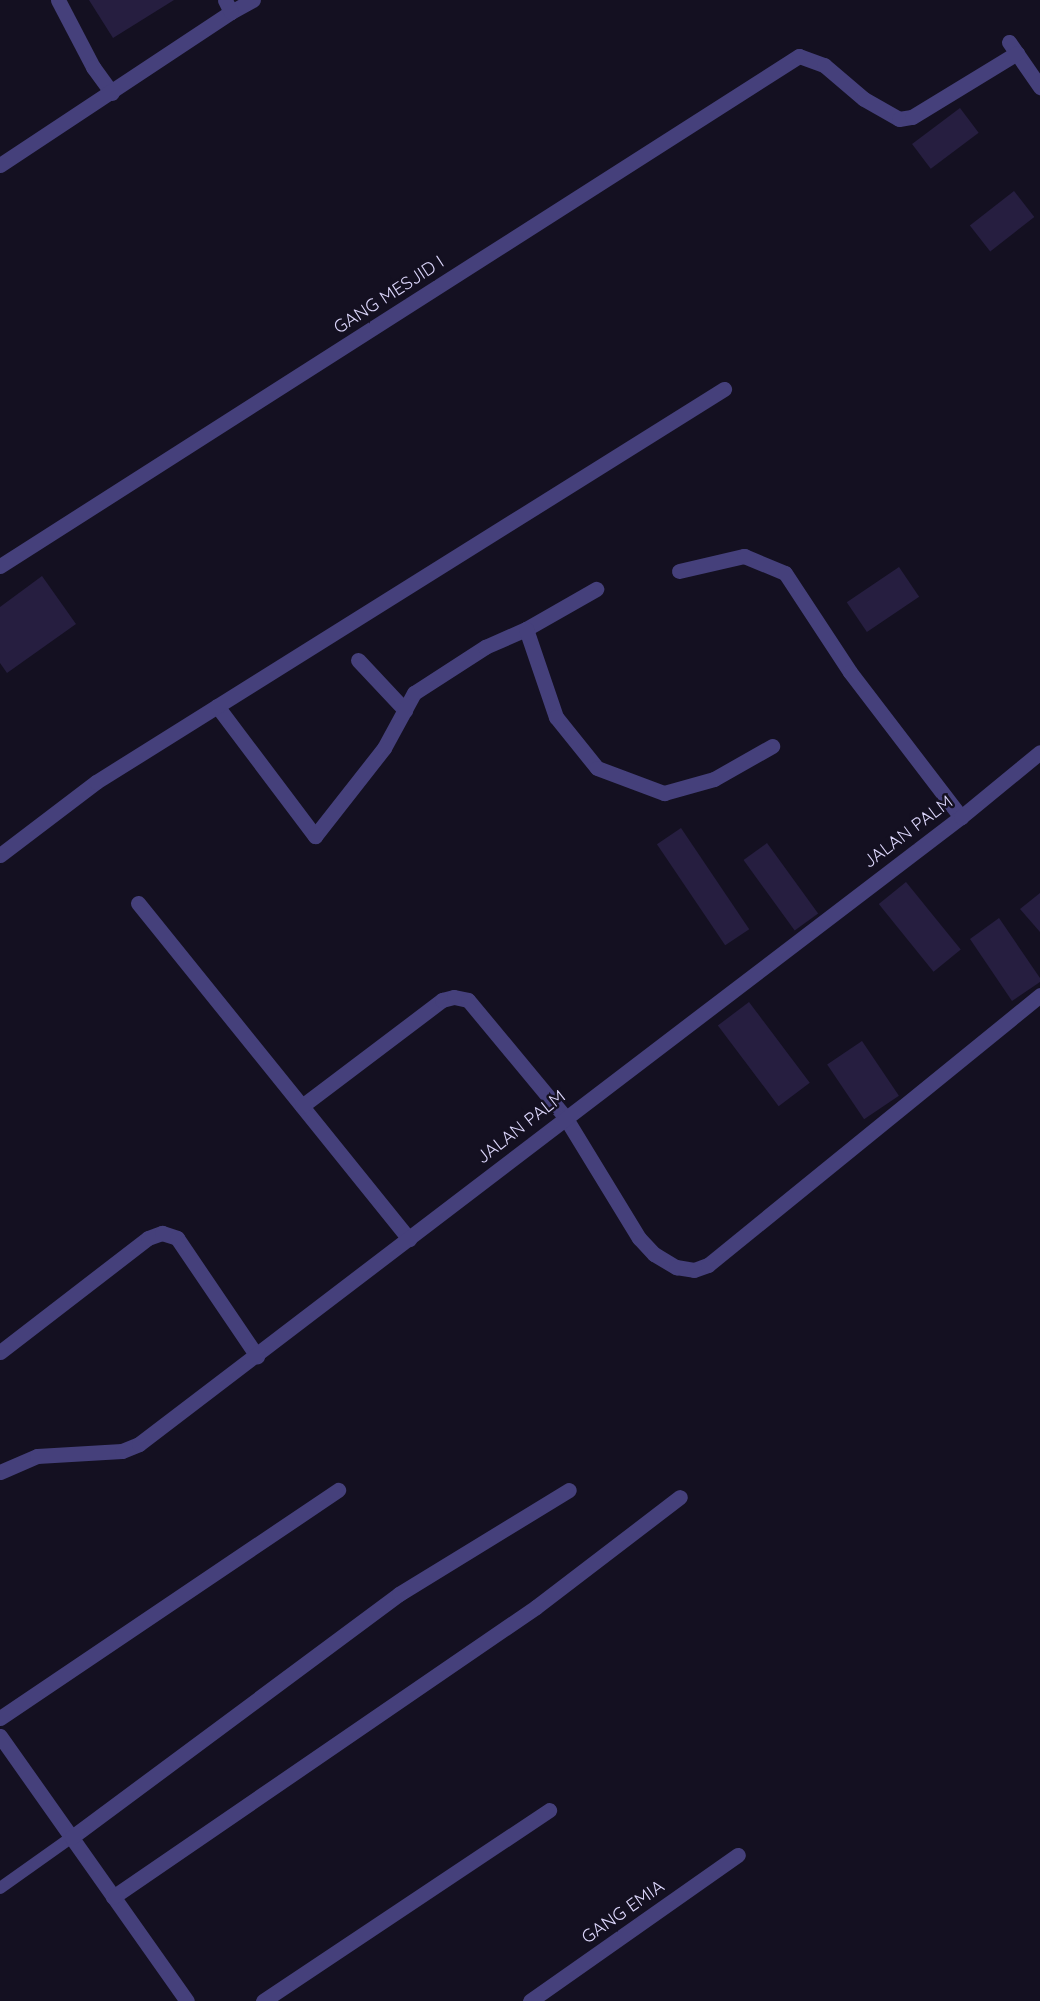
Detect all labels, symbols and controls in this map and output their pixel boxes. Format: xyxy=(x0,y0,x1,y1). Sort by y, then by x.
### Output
street label: GANG MESJID I xyxy=(330,251,448,339)
street label: JALAN PALM xyxy=(859,791,957,873)
street label: JALAN PALM xyxy=(472,1086,570,1168)
street label: GANG EMIA xyxy=(578,1876,668,1948)

